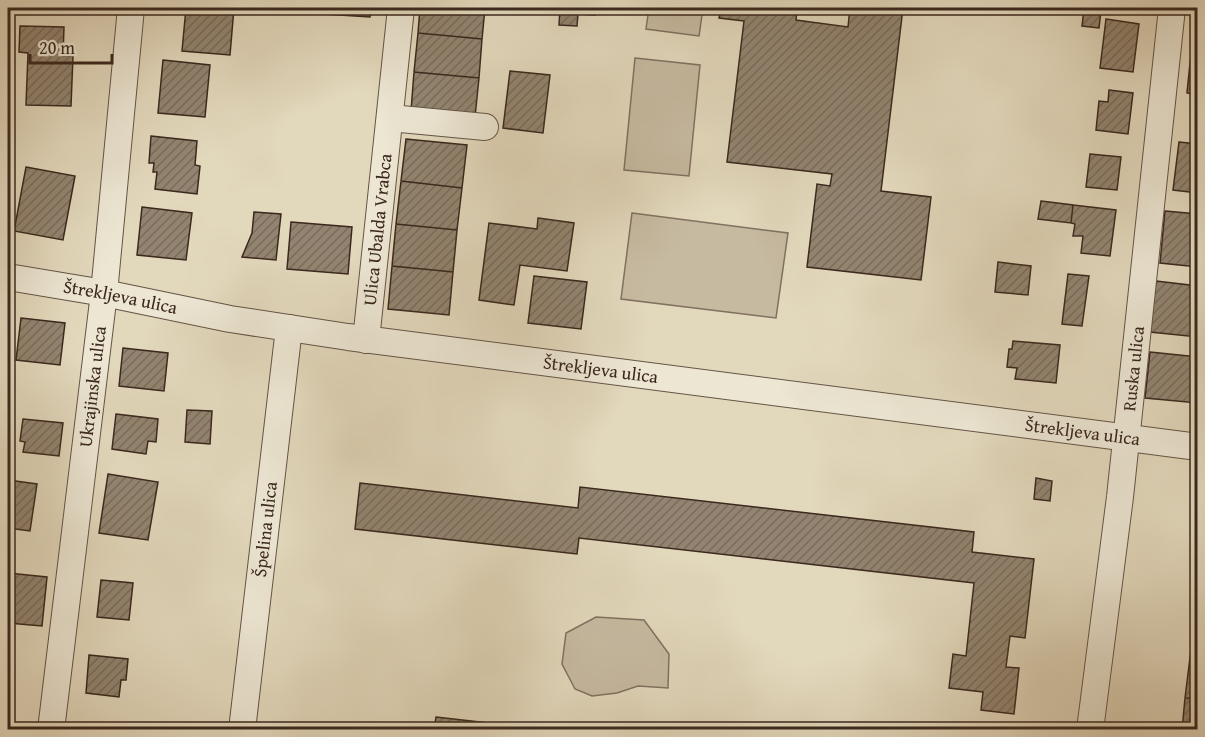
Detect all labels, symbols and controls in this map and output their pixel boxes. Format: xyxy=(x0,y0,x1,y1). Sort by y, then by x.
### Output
scale bar xyxy=(30,27,112,65)
text: 20 m xyxy=(39,34,75,61)
street label: Ulica Ubalda Vrabca xyxy=(356,152,399,307)
street label: Štrekljeva ulica xyxy=(61,272,180,321)
street label: Ukrajinska ulica xyxy=(71,324,113,449)
street label: Ruska ulica xyxy=(1115,324,1151,412)
street label: Štrekljeva ulica xyxy=(541,348,660,390)
street label: Štrekljeva ulica xyxy=(1023,411,1142,452)
street label: Špelina ulica xyxy=(246,480,284,579)

